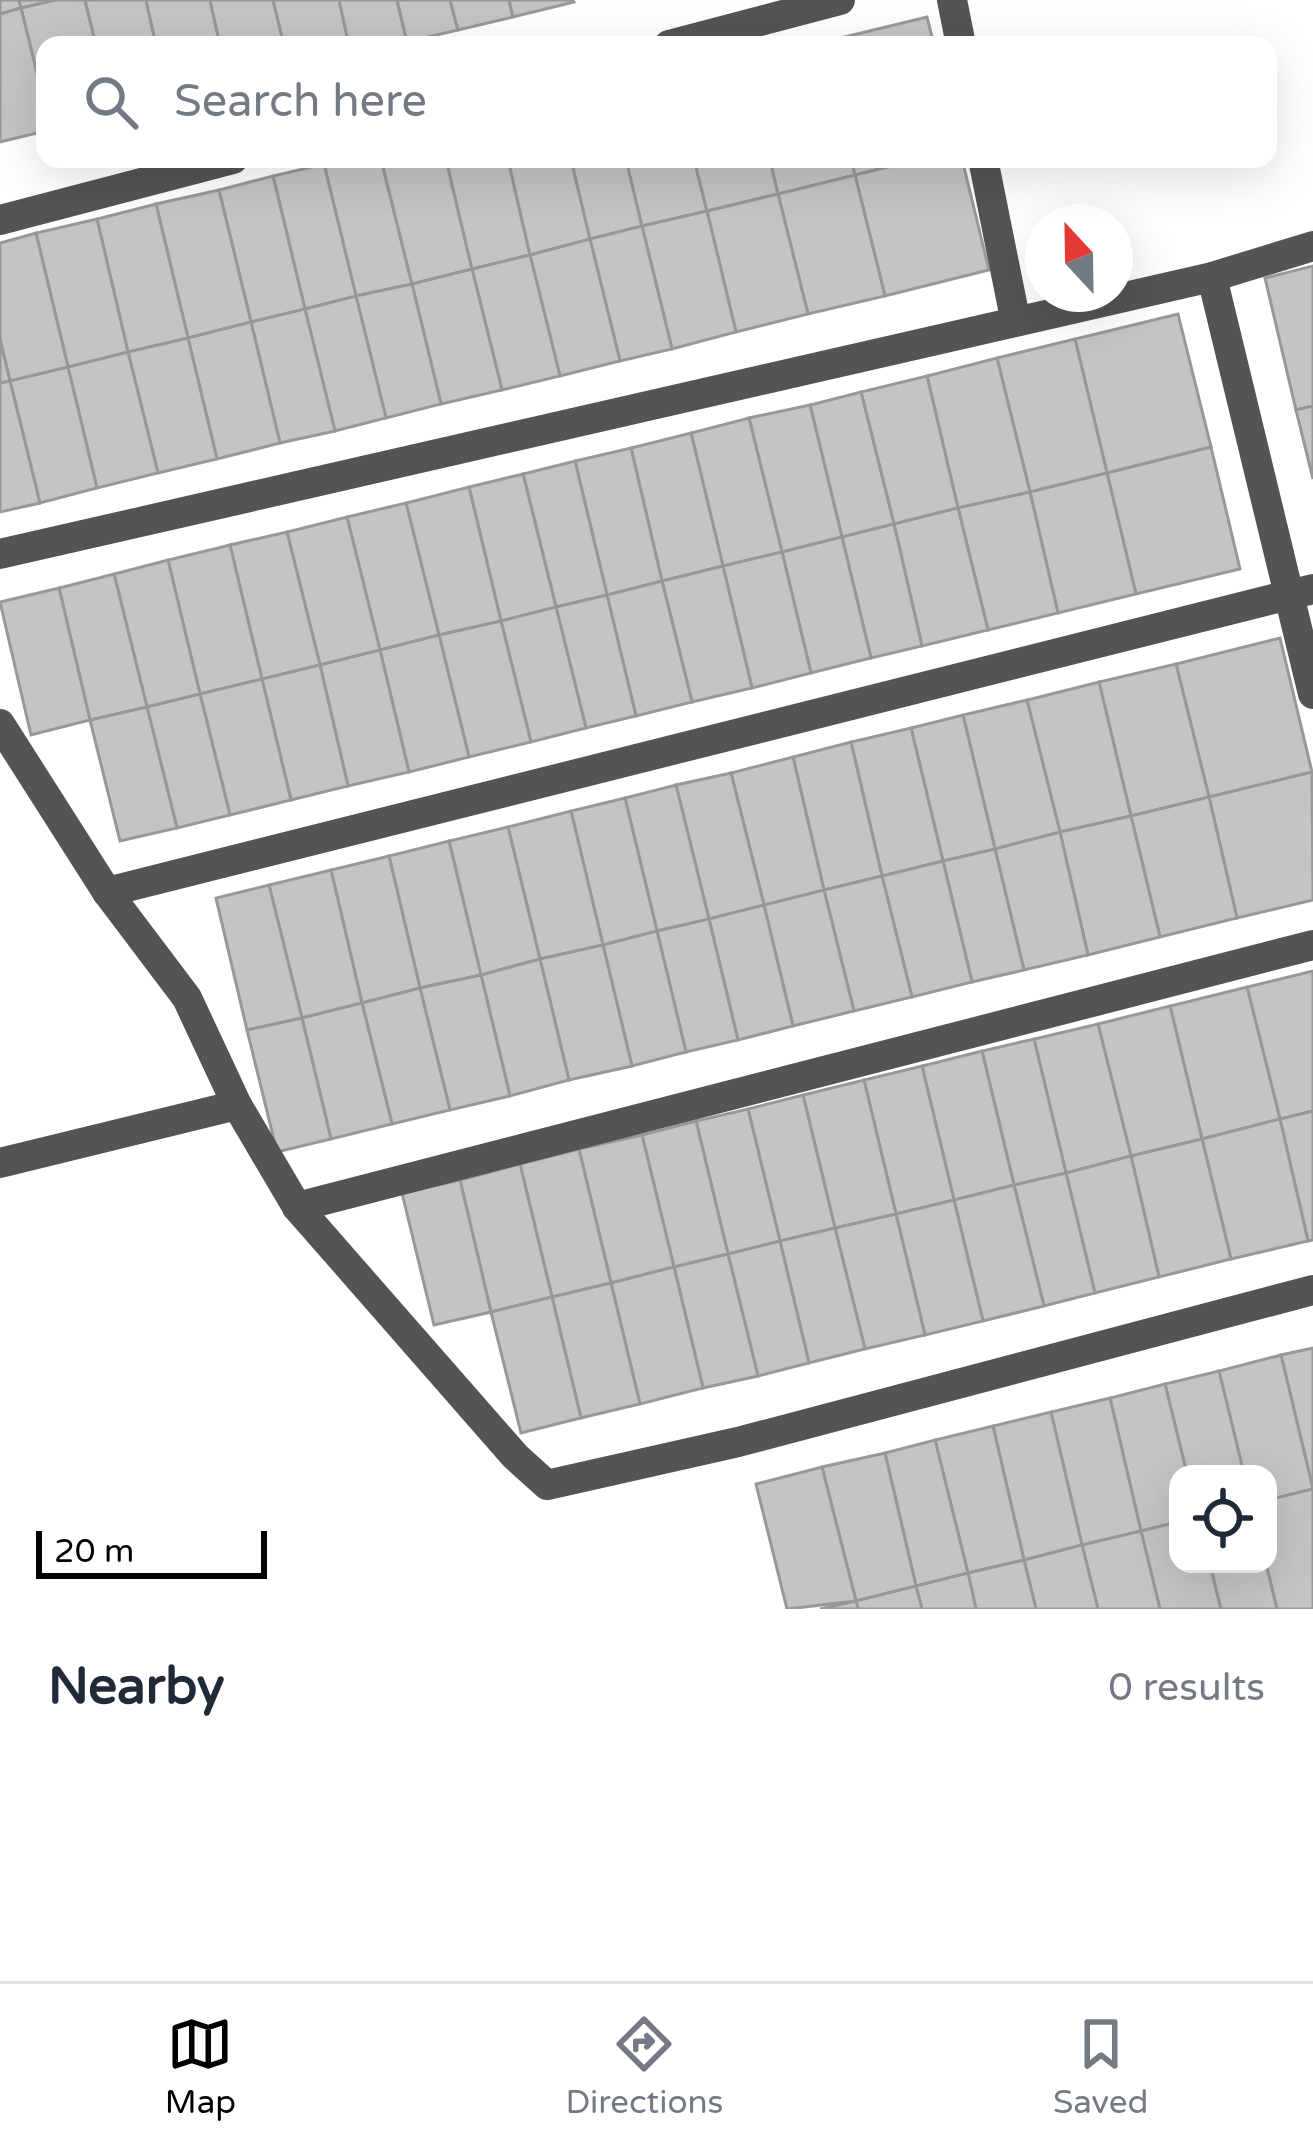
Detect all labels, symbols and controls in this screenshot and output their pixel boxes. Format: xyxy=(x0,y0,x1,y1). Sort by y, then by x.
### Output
search box xyxy=(36,36,1277,168)
icon: search xyxy=(78,69,144,135)
text: Search here xyxy=(174,75,427,129)
north arrow xyxy=(1025,204,1133,312)
map controls xyxy=(1169,1465,1277,1573)
button: locate xyxy=(1169,1465,1277,1573)
scale bar xyxy=(36,1525,267,1578)
text: 20 m xyxy=(54,1532,134,1571)
text: Nearby xyxy=(48,1656,225,1718)
text: 0 results xyxy=(1108,1664,1265,1711)
tab: Map xyxy=(165,2011,236,2122)
tab: Directions xyxy=(566,2011,723,2122)
tab: Saved xyxy=(1053,2011,1148,2122)

